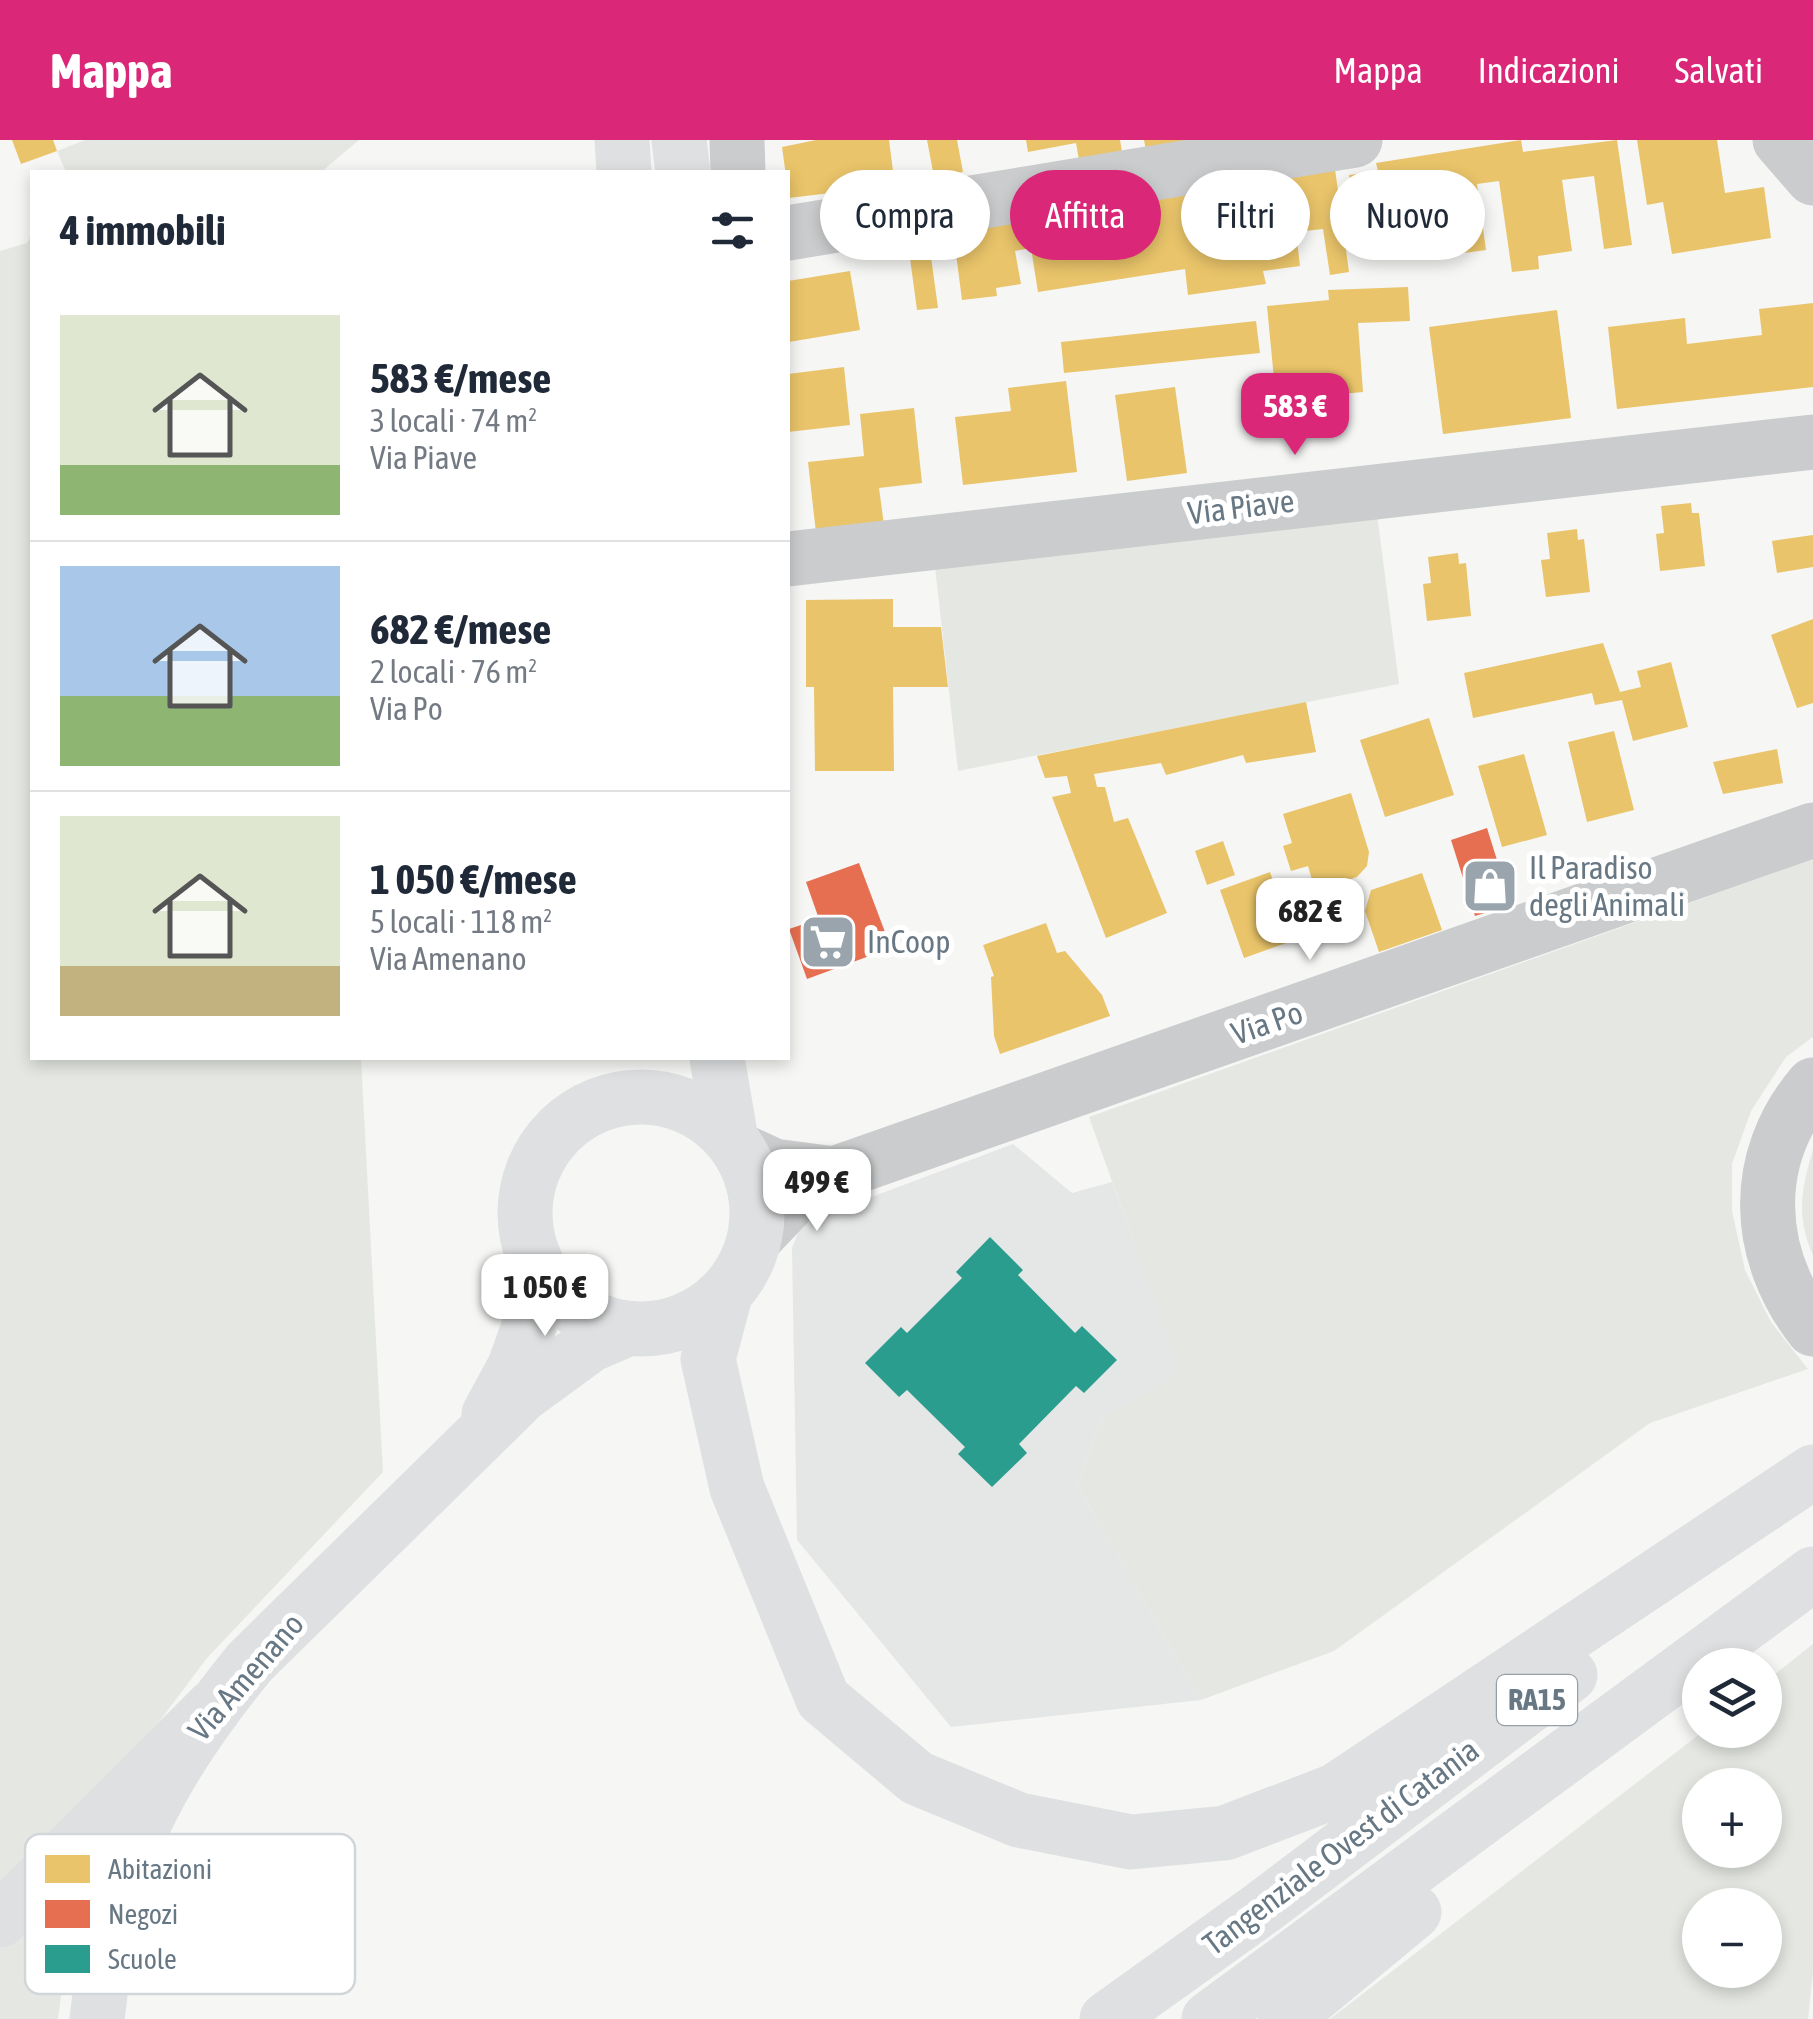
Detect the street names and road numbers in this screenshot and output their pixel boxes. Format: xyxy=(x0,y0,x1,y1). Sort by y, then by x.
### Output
street label: Via Piave xyxy=(1186,482,1296,531)
street label: Via Po xyxy=(1226,993,1307,1052)
street label: Via Amenano xyxy=(180,1605,311,1748)
road number: RA15 xyxy=(1497,1675,1577,1725)
street label: Tangenziale Ovest di Catania xyxy=(1196,1731,1486,1962)

